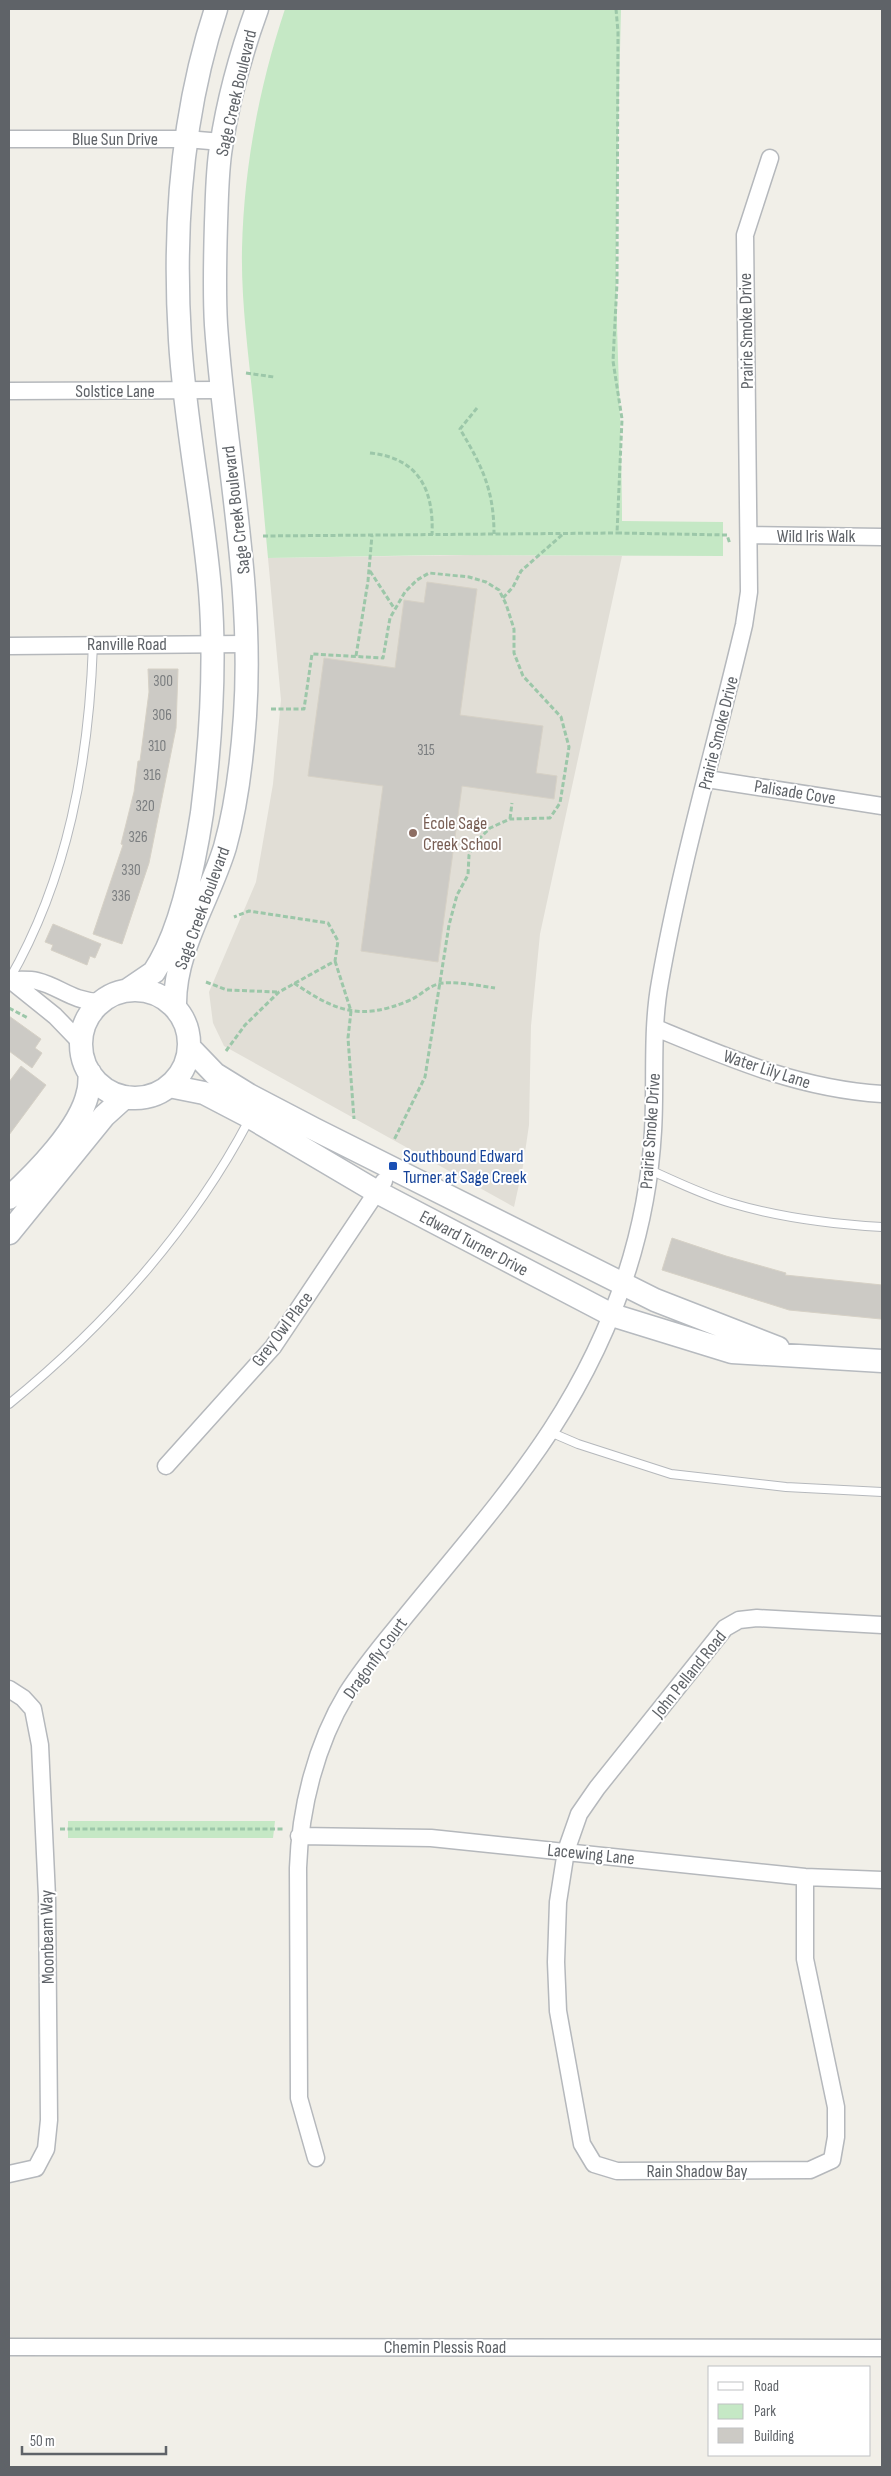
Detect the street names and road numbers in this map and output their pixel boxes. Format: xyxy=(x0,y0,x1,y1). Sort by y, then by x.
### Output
street label: Sage Creek Boulevard xyxy=(212,28,261,158)
street label: Blue Sun Drive xyxy=(72,129,158,150)
street label: Prairie Smoke Drive xyxy=(735,273,758,389)
street label: Solstice Lane xyxy=(75,381,155,402)
street label: Sage Creek Boulevard xyxy=(218,445,255,575)
street label: Wild Iris Walk xyxy=(777,526,855,547)
street label: Ranville Road xyxy=(87,634,167,655)
street label: Prairie Smoke Drive xyxy=(694,674,743,792)
street label: Palisade Cove xyxy=(753,776,837,809)
street label: Sage Creek Boulevard xyxy=(171,844,234,972)
street label: Water Lily Lane xyxy=(721,1046,813,1093)
street label: Prairie Smoke Drive xyxy=(636,1072,665,1190)
street label: Edward Turner Drive xyxy=(416,1206,532,1281)
street label: Grey Owl Place xyxy=(247,1288,317,1371)
street label: Dragonfly Court xyxy=(339,1613,412,1703)
street label: John Pelland Road xyxy=(647,1627,731,1723)
street label: Lacewing Lane xyxy=(546,1839,636,1870)
street label: Moonbeam Way xyxy=(36,1890,59,1984)
street label: Rain Shadow Bay xyxy=(647,2161,748,2182)
street label: Chemin Plessis Road xyxy=(384,2337,506,2358)

